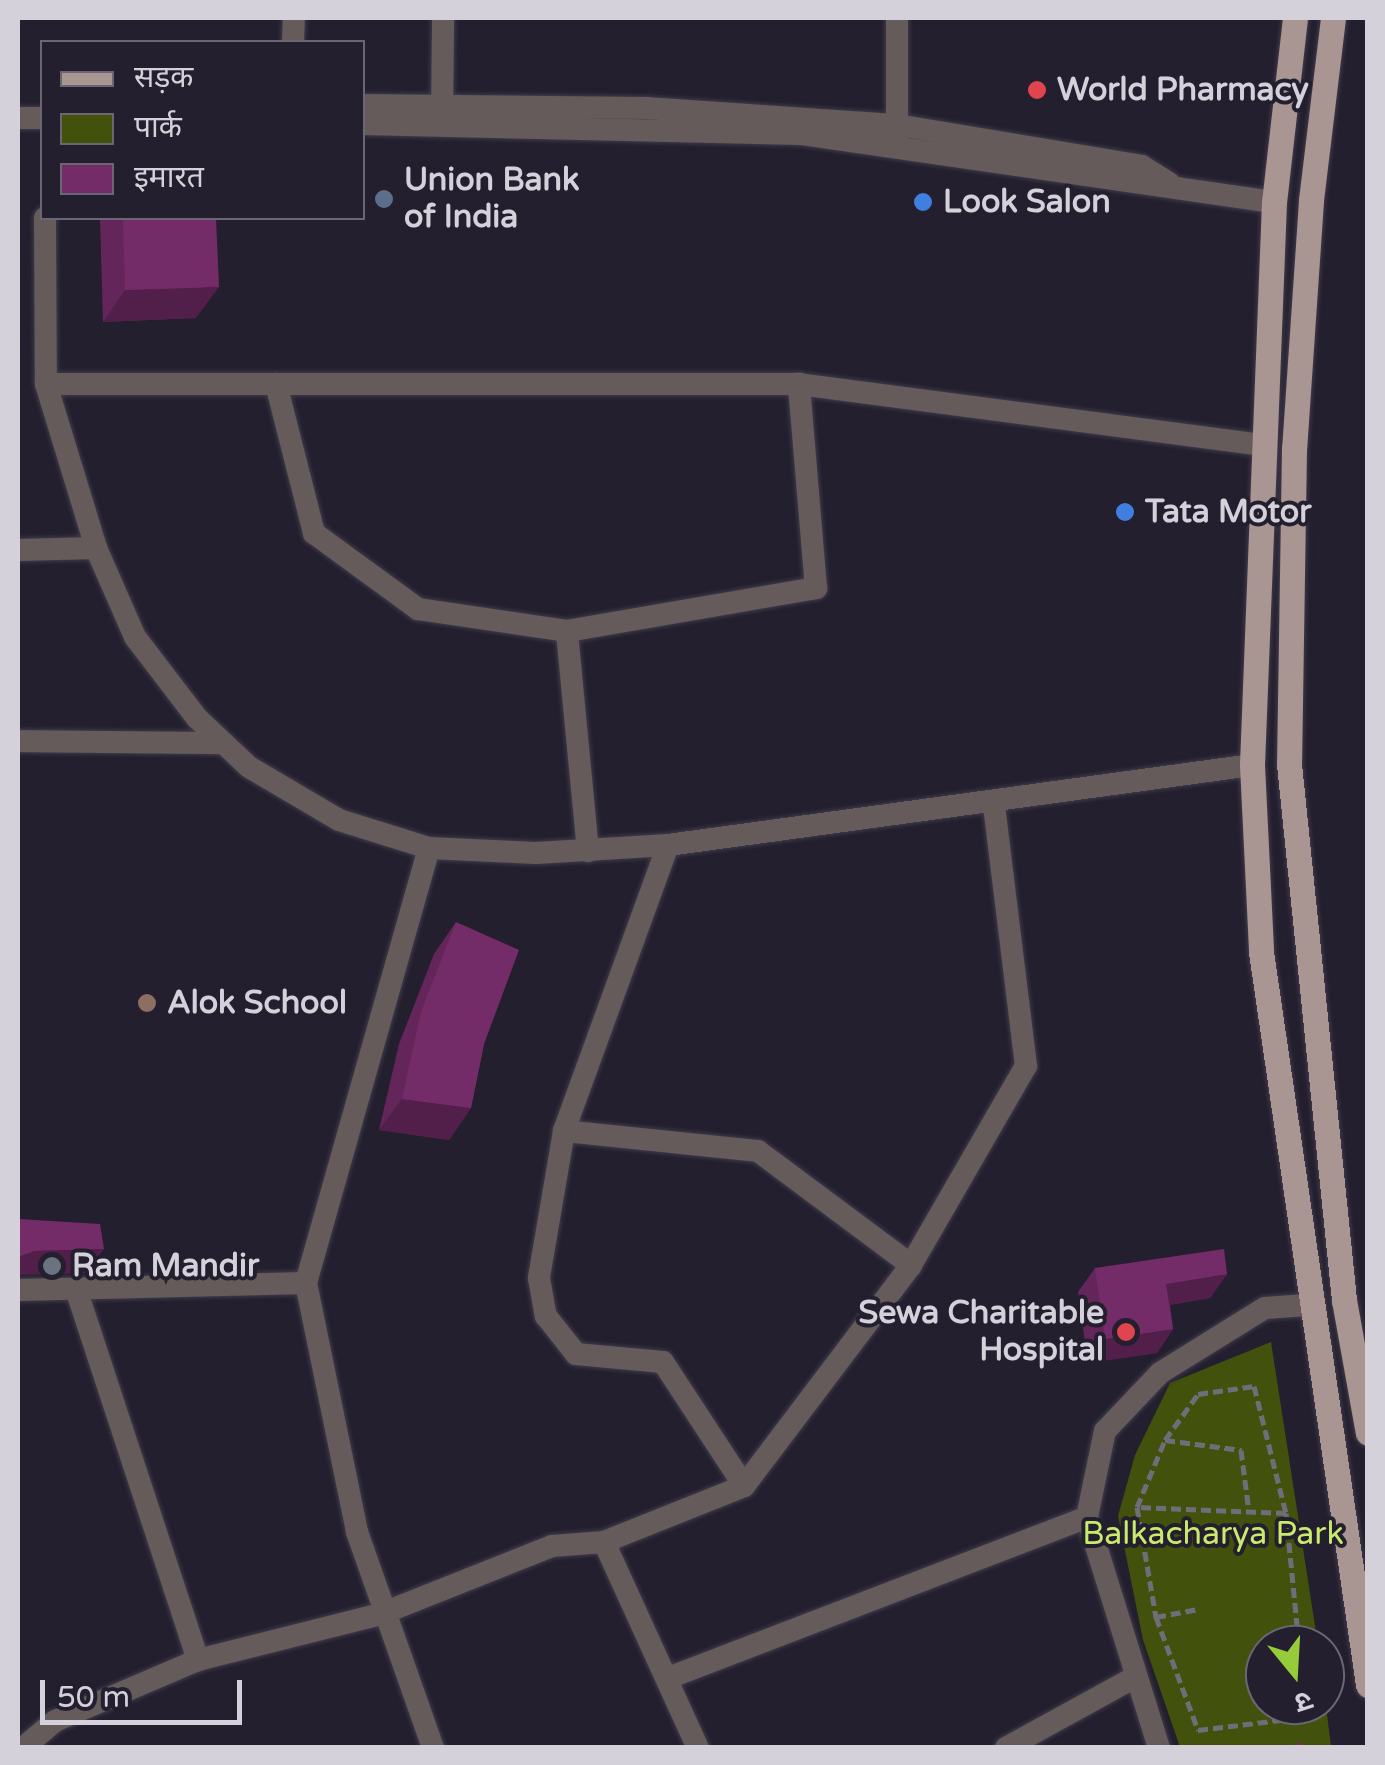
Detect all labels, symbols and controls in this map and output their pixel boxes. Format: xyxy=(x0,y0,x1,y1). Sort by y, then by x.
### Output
legend xyxy=(40,40,365,220)
text: सड़क xyxy=(134,59,193,96)
place label: World Pharmacy xyxy=(1057,71,1309,109)
marker: World Pharmacy xyxy=(1026,79,1048,101)
text: पार्क xyxy=(134,109,182,146)
text: इमारत xyxy=(134,159,204,196)
place label: Union Bank of India xyxy=(404,162,579,237)
place label: Look Salon xyxy=(943,183,1111,221)
marker: Union Bank of India xyxy=(373,188,395,210)
marker: Look Salon xyxy=(912,191,934,213)
place label: Tata Motor xyxy=(1145,493,1312,531)
marker: Tata Motor xyxy=(1114,501,1136,523)
place label: Alok School xyxy=(167,984,347,1022)
marker: Alok School xyxy=(136,992,158,1014)
place label: Ram Mandir xyxy=(72,1247,259,1285)
marker: Ram Mandir xyxy=(41,1255,63,1277)
place label: Sewa Charitable Hospital xyxy=(858,1295,1104,1370)
marker: Sewa Charitable Hospital xyxy=(1113,1319,1139,1345)
park label: Balkacharya Park xyxy=(1082,1515,1344,1553)
north arrow xyxy=(1245,1625,1345,1725)
scale bar xyxy=(45,1660,248,1722)
text: 50 m xyxy=(57,1679,130,1716)
text: उ xyxy=(1291,1683,1317,1720)

